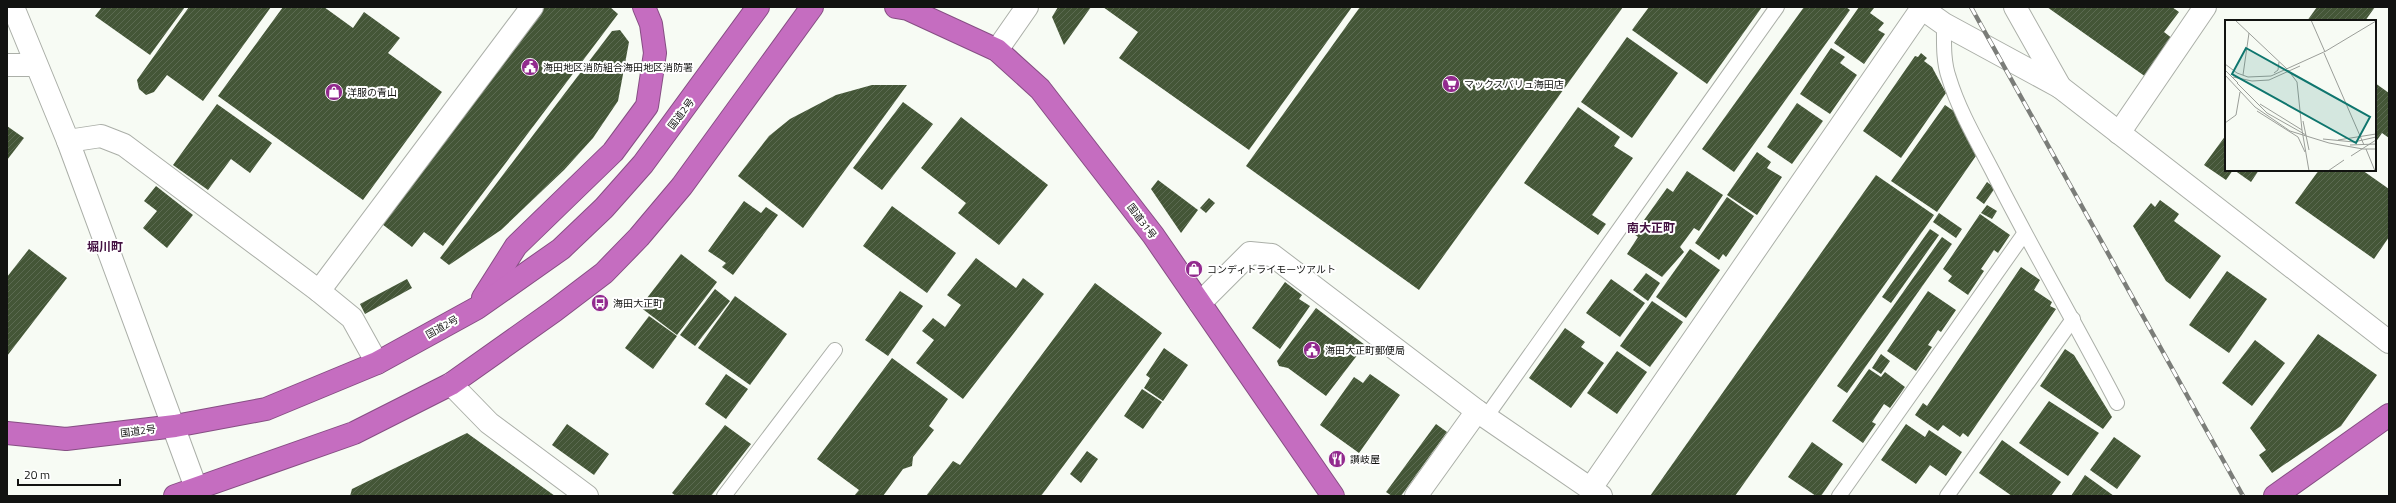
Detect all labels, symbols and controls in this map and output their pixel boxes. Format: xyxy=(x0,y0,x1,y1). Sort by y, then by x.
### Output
inset map xyxy=(2225,20,2376,171)
public building icon: 海田地区消防組合海田地区消防署 xyxy=(520,57,540,77)
place label: 海田地区消防組合海田地区消防署 xyxy=(543,60,693,75)
supermarket icon: マックスバリュ海田店 xyxy=(1441,74,1461,94)
place label: マックスバリュ海田店 xyxy=(1464,77,1564,92)
shop icon: 洋服の青山 xyxy=(324,82,344,102)
place label: 洋服の青山 xyxy=(347,85,397,100)
street label: 国道2号 xyxy=(664,95,698,133)
street label: 国道31号 xyxy=(1124,200,1160,242)
district label: 南大正町 xyxy=(1627,218,1675,237)
district label: 堀川町 xyxy=(87,237,123,256)
shop icon: コンディトライモーツアルト xyxy=(1184,259,1204,279)
place label: コンディトライモーツアルト xyxy=(1207,262,1336,277)
bus stop icon: 海田大正町 xyxy=(590,293,610,313)
place label: 海田大正町 xyxy=(613,296,663,311)
street label: 国道2号 xyxy=(423,312,461,342)
public building icon: 海田大正町郵便局 xyxy=(1302,340,1322,360)
place label: 海田大正町郵便局 xyxy=(1325,343,1405,358)
street label: 国道2号 xyxy=(119,421,157,441)
restaurant icon: 讃岐屋 xyxy=(1327,449,1347,469)
place label: 讃岐屋 xyxy=(1350,452,1380,467)
scale bar xyxy=(18,461,120,487)
text: 20 m xyxy=(24,465,50,484)

